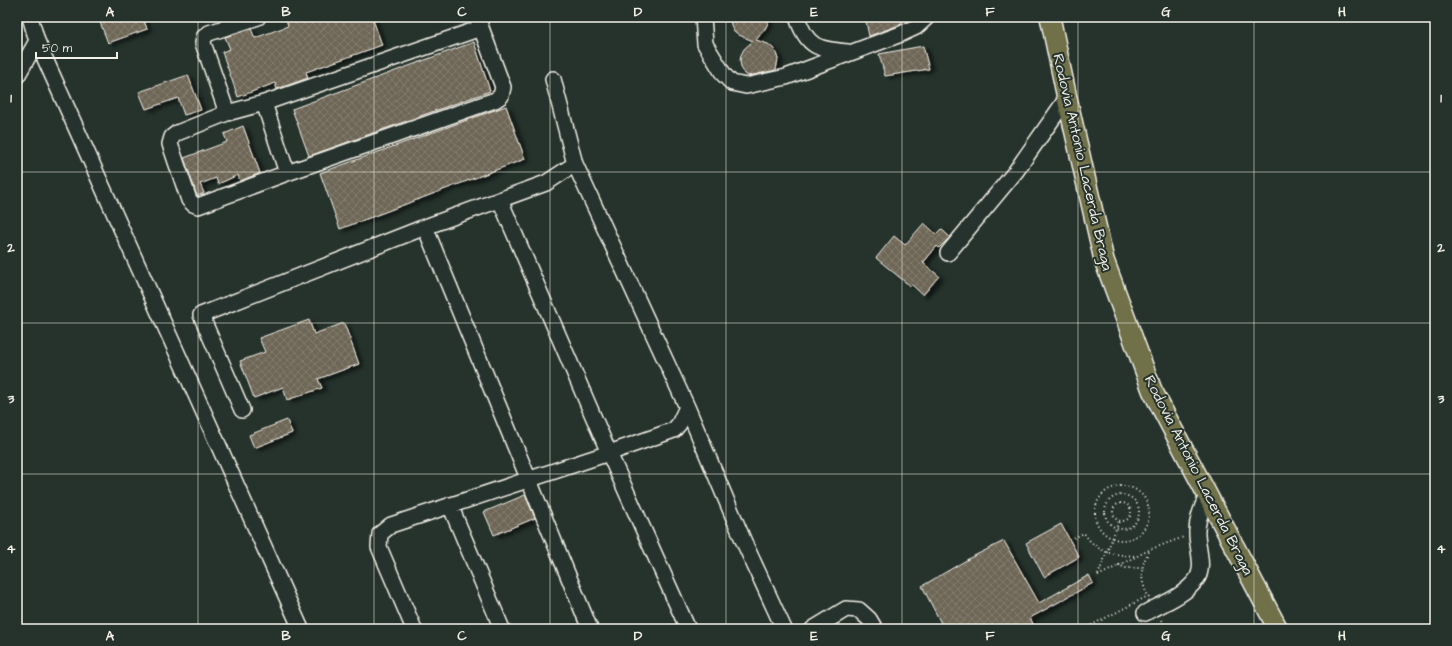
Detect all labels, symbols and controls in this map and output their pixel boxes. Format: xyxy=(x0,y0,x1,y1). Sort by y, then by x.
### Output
text: A xyxy=(106,3,115,21)
text: B xyxy=(281,3,291,21)
text: C xyxy=(457,3,467,21)
text: D xyxy=(634,3,643,21)
text: E xyxy=(810,3,818,21)
text: F xyxy=(985,3,995,21)
text: G xyxy=(1161,3,1171,21)
text: H xyxy=(1338,3,1346,21)
scale bar xyxy=(36,34,117,60)
text: 50 m xyxy=(42,40,73,57)
street label: Rodovia Antonio Lacerda Braga xyxy=(1046,52,1118,273)
text: 1 xyxy=(10,89,12,107)
text: 1 xyxy=(1440,89,1442,107)
text: 2 xyxy=(6,239,15,257)
text: 2 xyxy=(1436,239,1445,257)
street label: Rodovia Antonio Lacerda Braga xyxy=(1138,372,1258,580)
text: 3 xyxy=(7,390,15,408)
text: 3 xyxy=(1437,390,1445,408)
text: 4 xyxy=(7,540,16,558)
text: 4 xyxy=(1437,540,1446,558)
text: A xyxy=(106,627,115,645)
text: B xyxy=(281,627,291,645)
text: C xyxy=(457,627,467,645)
text: D xyxy=(634,627,643,645)
text: E xyxy=(810,627,818,645)
text: F xyxy=(985,627,995,645)
text: G xyxy=(1161,627,1171,645)
text: H xyxy=(1338,627,1346,645)

